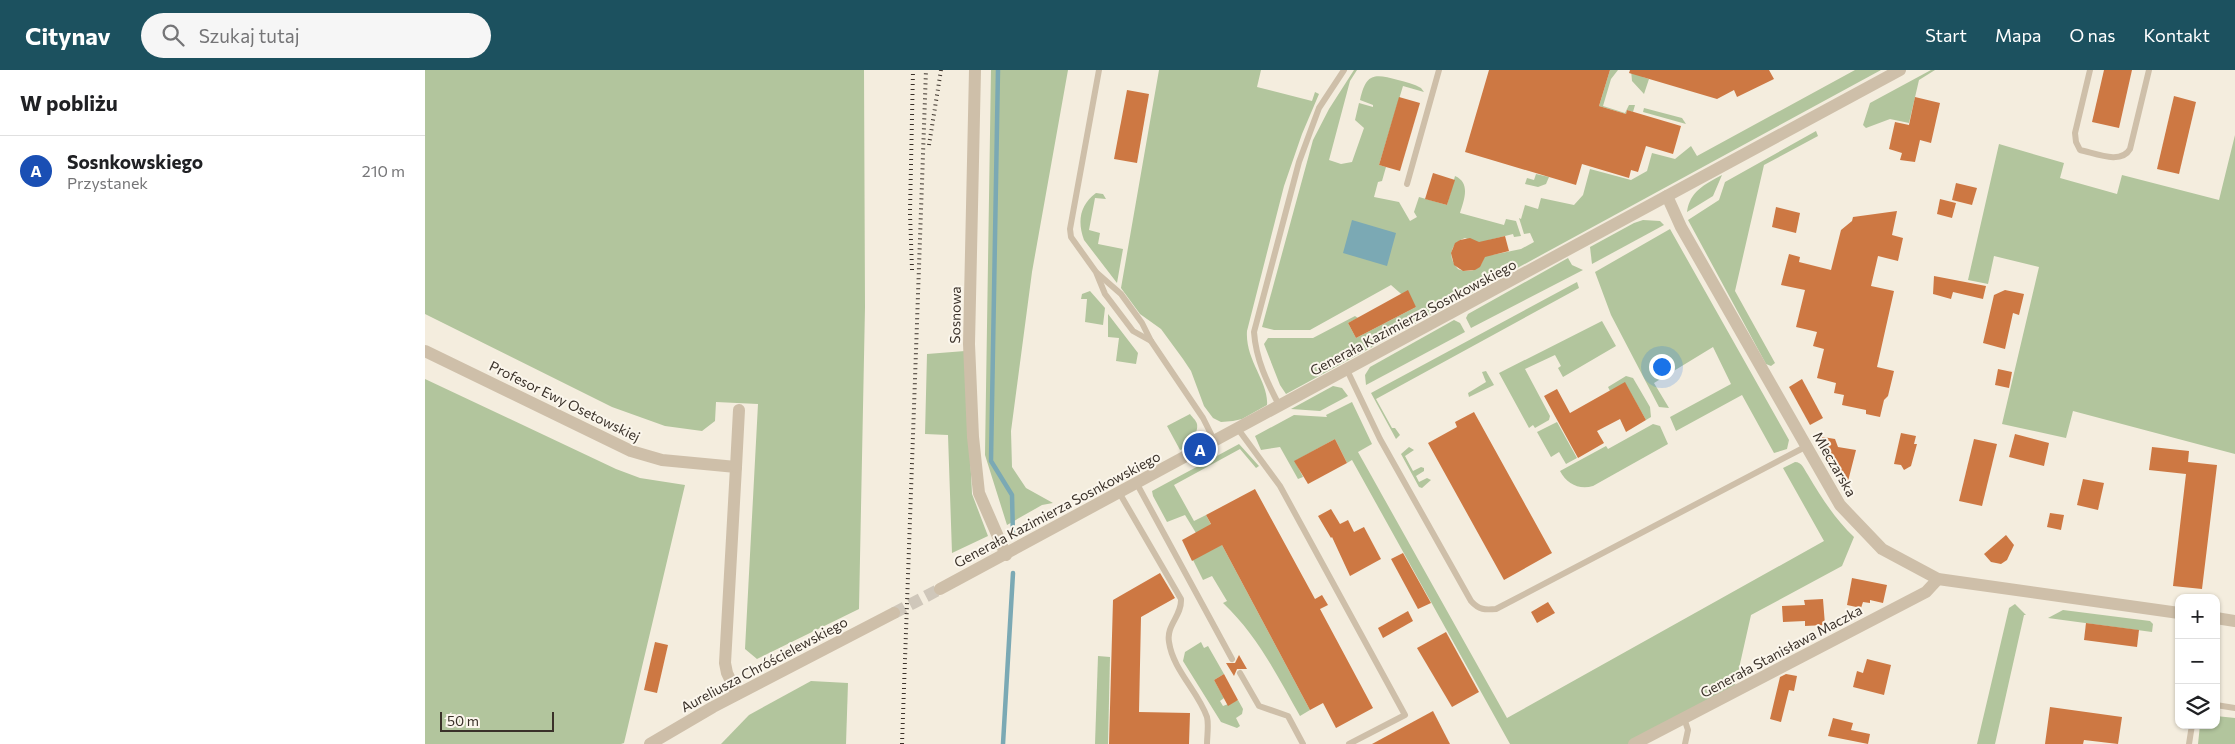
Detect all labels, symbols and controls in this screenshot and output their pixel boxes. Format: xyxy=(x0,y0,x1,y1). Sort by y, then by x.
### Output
search box xyxy=(141,13,491,58)
text: Citynav xyxy=(25,21,111,50)
icon: search xyxy=(159,21,187,49)
text: Szukaj tutaj xyxy=(199,24,300,47)
text: Start xyxy=(1925,24,1967,46)
text: Mapa xyxy=(1995,24,2041,46)
text: O nas xyxy=(2069,24,2116,46)
text: Kontakt xyxy=(2144,24,2210,46)
text: W pobliżu xyxy=(20,90,118,115)
text: Sosnkowskiego xyxy=(67,150,203,173)
text: A xyxy=(30,161,42,180)
text: 210 m xyxy=(362,161,405,180)
text: Przystanek xyxy=(67,173,148,192)
street label: Generała Kazimierza Sosnkowskiego xyxy=(1307,255,1519,379)
street label: Sosnowa xyxy=(946,286,964,344)
your location xyxy=(1649,354,1675,380)
street label: Profesor Ewy Osetowskiej xyxy=(487,357,643,445)
street label: Mleczarska xyxy=(1810,428,1860,500)
pin: A xyxy=(1184,430,1216,468)
street label: Generała Kazimierza Sosnkowskiego xyxy=(951,447,1163,571)
map controls xyxy=(2175,594,2220,729)
button: + xyxy=(2175,594,2220,639)
street label: Generała Stanisława Maczka xyxy=(1697,601,1865,701)
street label: Aureliusza Chróścielewskiego xyxy=(678,613,850,715)
button: − xyxy=(2175,639,2220,684)
button: layers xyxy=(2175,684,2220,729)
scale bar xyxy=(440,709,554,732)
text: 50 m xyxy=(447,712,479,729)

